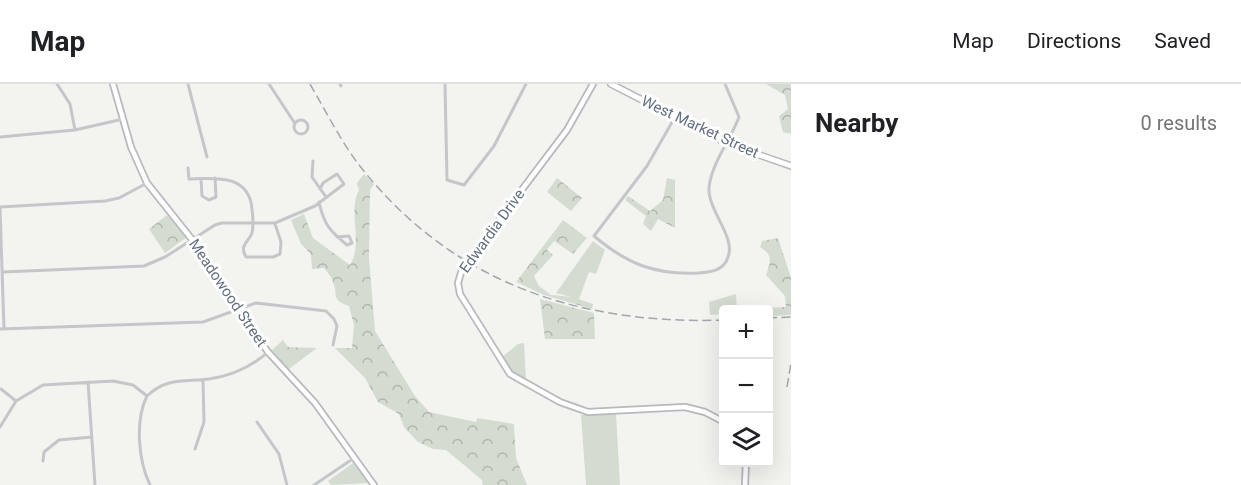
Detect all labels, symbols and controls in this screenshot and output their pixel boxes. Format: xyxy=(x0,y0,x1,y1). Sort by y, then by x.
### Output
text: Map xyxy=(30,25,85,58)
text: Map xyxy=(952,29,994,53)
text: Directions xyxy=(1027,29,1121,53)
text: Saved xyxy=(1154,29,1211,53)
street label: West Market Street xyxy=(638,92,762,162)
text: Nearby xyxy=(815,108,898,138)
text: 0 results xyxy=(1141,111,1217,135)
street label: Edwardia Drive xyxy=(456,186,528,276)
street label: Meadowood Street xyxy=(185,236,271,350)
map controls xyxy=(719,305,773,467)
button: + xyxy=(719,305,773,359)
button: − xyxy=(719,359,773,413)
button: layers xyxy=(719,413,773,467)

